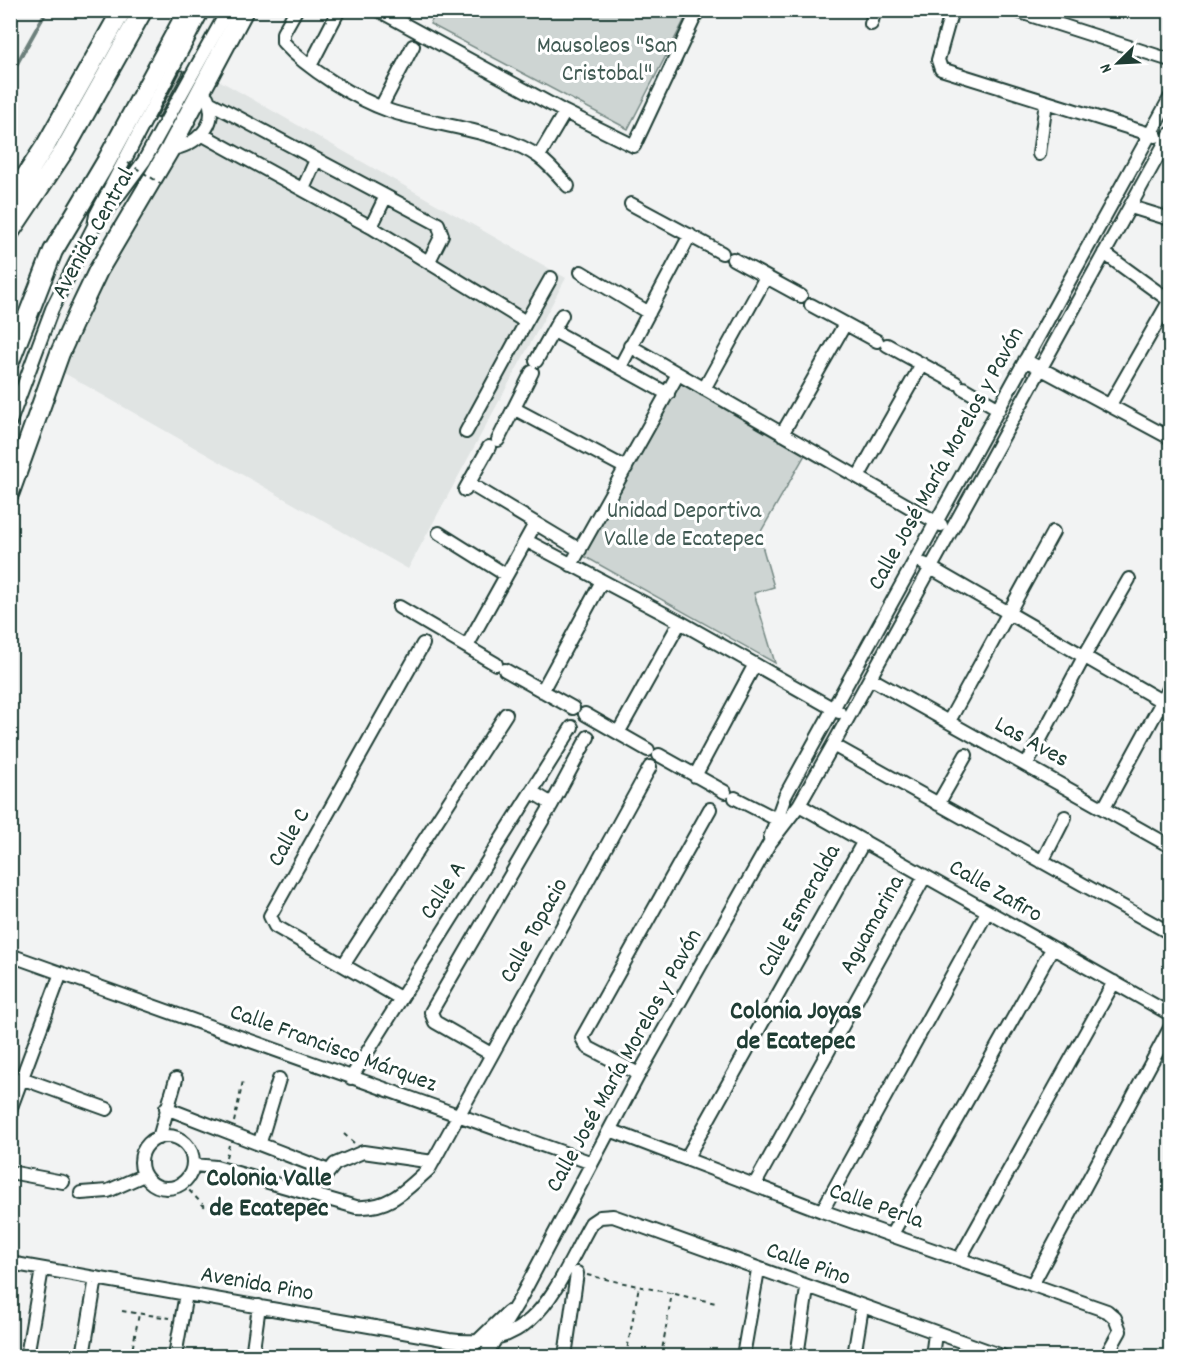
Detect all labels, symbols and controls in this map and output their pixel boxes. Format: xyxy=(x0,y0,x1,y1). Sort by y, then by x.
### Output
park label: Mausoleos "San Cristobal" xyxy=(537,30,677,92)
north arrow xyxy=(1088,33,1148,93)
text: N xyxy=(1094,60,1119,76)
street label: Avenida Central xyxy=(44,162,144,306)
street label: Calle José María Morelos y Pavón xyxy=(860,321,1034,597)
park label: Unidad Deportiva Valle de Ecatepec xyxy=(604,495,764,557)
street label: Las Aves xyxy=(988,709,1074,777)
street label: Calle C xyxy=(260,802,320,874)
street label: Calle Esmeralda xyxy=(749,838,851,984)
street label: Calle Zafiro xyxy=(942,852,1048,932)
street label: Calle A xyxy=(412,855,476,927)
street label: Aguamarina xyxy=(832,869,915,981)
street label: Calle Topacio xyxy=(492,872,578,990)
street label: Calle José María Morelos y Pavón xyxy=(538,923,712,1199)
district label: Colonia Joyas de Ecatepec xyxy=(730,994,862,1061)
street label: Calle Francisco Márquez xyxy=(225,996,441,1102)
district label: Colonia Valle de Ecatepec xyxy=(206,1161,332,1228)
street label: Calle Perla xyxy=(824,1175,929,1239)
street label: Calle Pino xyxy=(761,1234,855,1296)
street label: Avenida Pino xyxy=(198,1258,316,1312)

